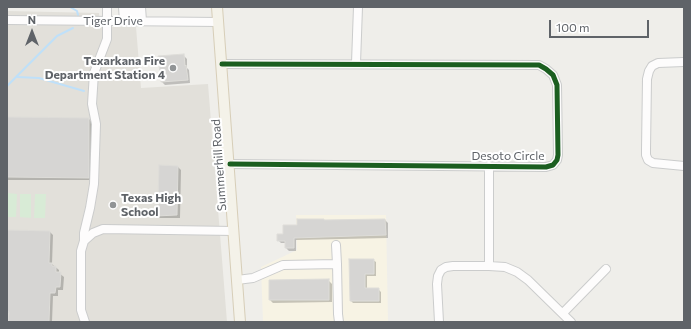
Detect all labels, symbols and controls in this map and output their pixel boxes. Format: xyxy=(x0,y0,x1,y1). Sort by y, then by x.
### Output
north arrow xyxy=(12,12,52,52)
scale bar xyxy=(551,12,651,38)
text: N xyxy=(28,13,36,26)
street label: Tiger Drive xyxy=(83,14,143,28)
text: 100 m xyxy=(556,20,590,34)
place label: Texarkana Fire Department Station 4 xyxy=(45,54,165,82)
marker: Texarkana Fire Department Station 4 xyxy=(168,63,178,73)
street label: Summerhill Road xyxy=(209,119,229,211)
street label: Desoto Circle xyxy=(471,149,545,163)
place label: Texas High School xyxy=(121,191,181,219)
marker: Texas High School xyxy=(108,200,118,210)

